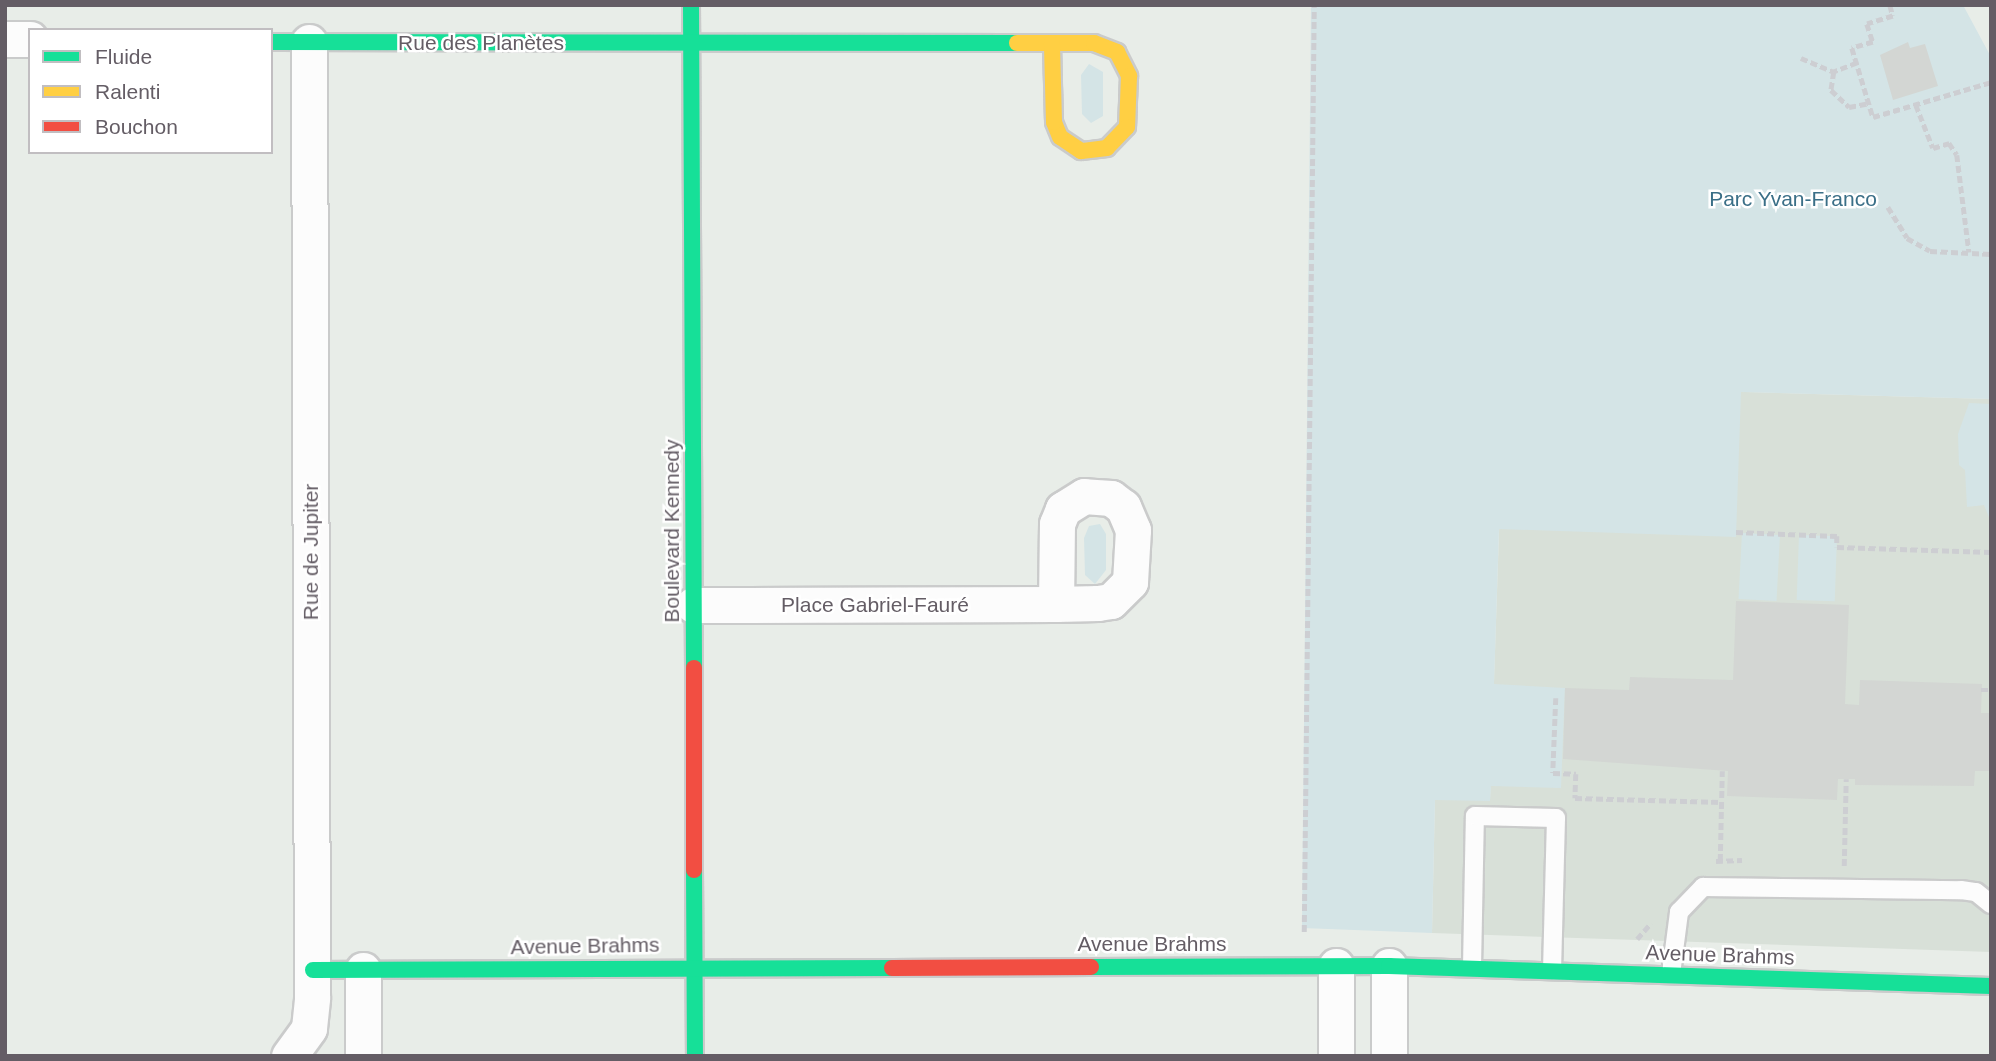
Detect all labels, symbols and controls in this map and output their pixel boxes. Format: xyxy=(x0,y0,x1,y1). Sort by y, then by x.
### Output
legend xyxy=(28,28,273,154)
street label: Rue des Planètes xyxy=(398,30,564,56)
text: Fluide xyxy=(95,45,152,68)
text: Ralenti xyxy=(95,80,160,103)
text: Bouchon xyxy=(95,115,178,138)
park label: Parc Yvan-Franco xyxy=(1709,186,1877,212)
street label: Boulevard Kennedy xyxy=(659,439,685,623)
street label: Rue de Jupiter xyxy=(298,484,324,620)
street label: Place Gabriel-Fauré xyxy=(781,592,969,618)
street label: Avenue Brahms xyxy=(1077,931,1227,957)
street label: Avenue Brahms xyxy=(510,932,660,960)
street label: Avenue Brahms xyxy=(1645,940,1795,970)

